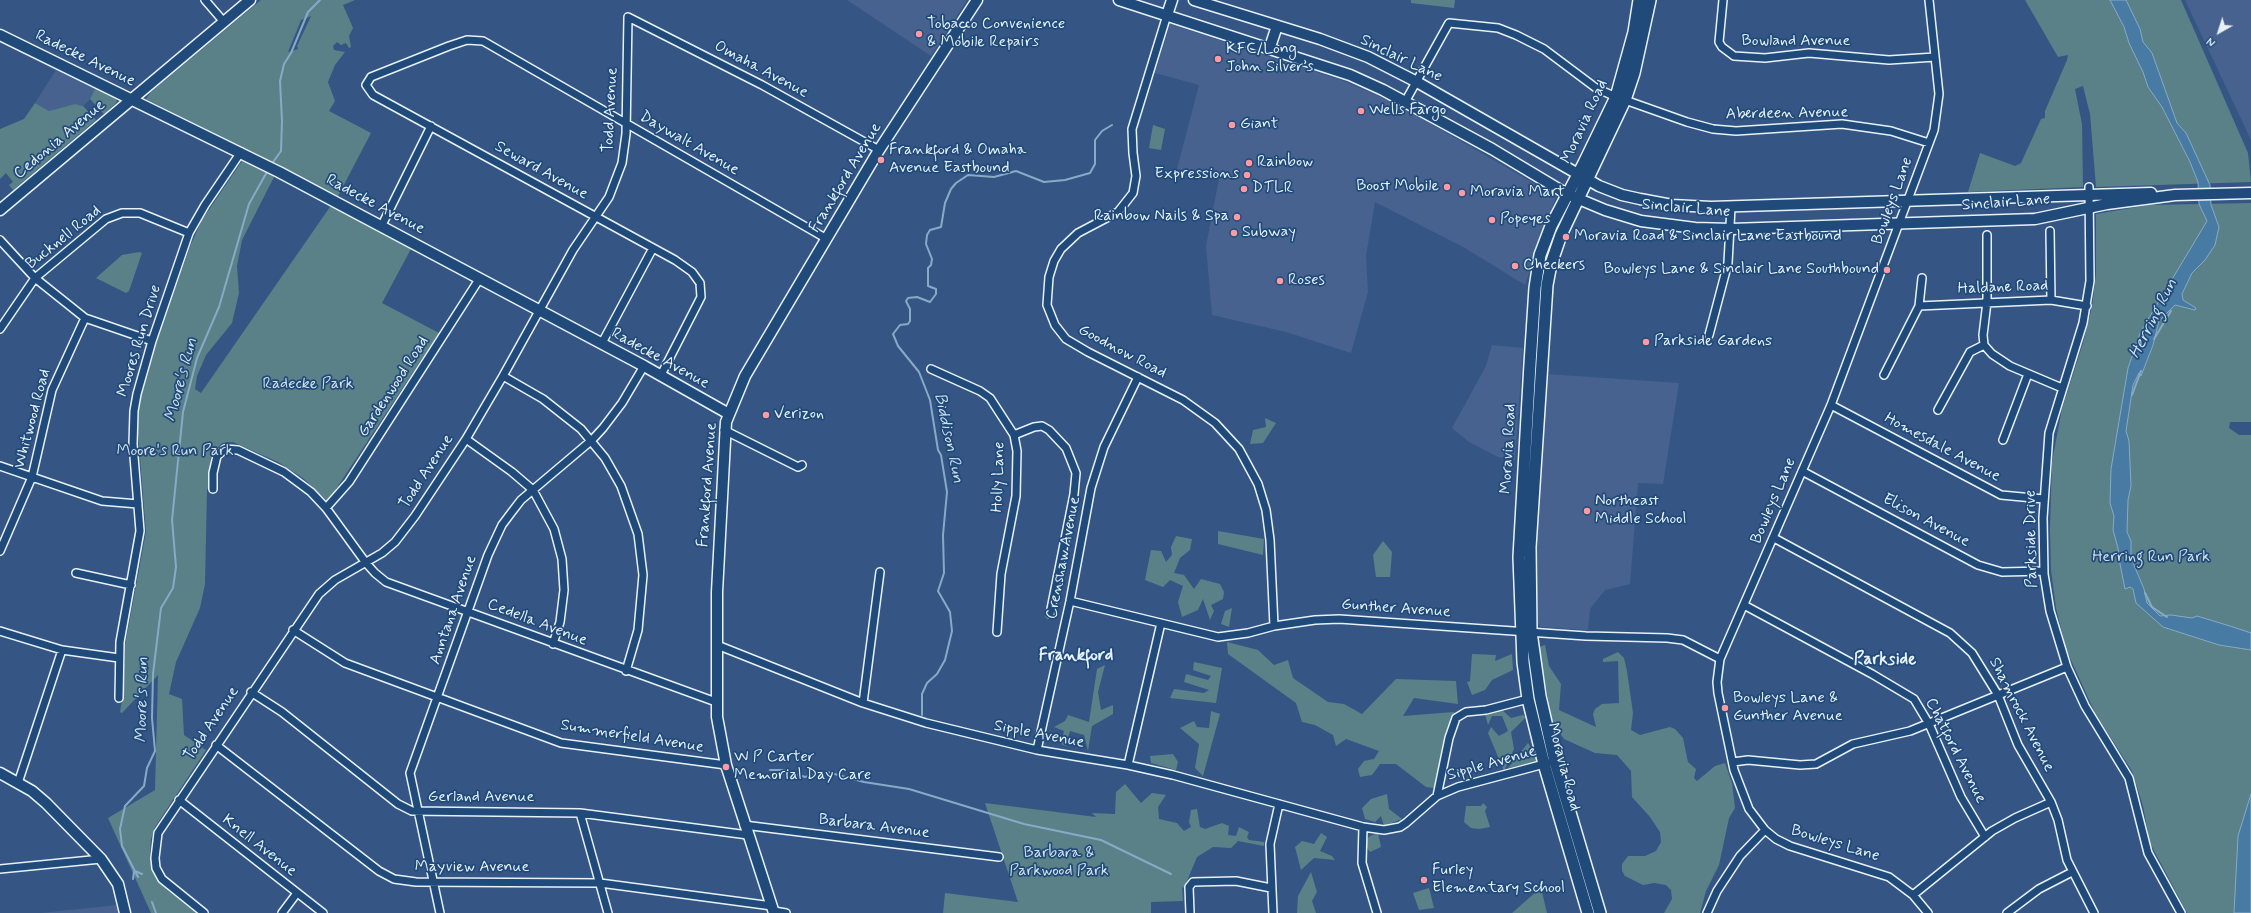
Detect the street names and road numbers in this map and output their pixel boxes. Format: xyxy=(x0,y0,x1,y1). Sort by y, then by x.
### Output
street label: Radecke Avenue xyxy=(32,26,138,92)
street label: Sinclair Lane xyxy=(1357,31,1445,87)
street label: Bowland Avenue xyxy=(1742,32,1850,52)
street label: Omaha Avenue xyxy=(711,37,811,103)
street label: Todd Avenue xyxy=(599,67,623,153)
street label: Moravia Road xyxy=(1557,77,1613,167)
street label: Cedonia Avenue xyxy=(10,96,110,184)
street label: Aberdeen Avenue xyxy=(1726,103,1848,125)
street label: Daywalt Avenue xyxy=(636,108,742,180)
street label: Frankford Avenue xyxy=(806,120,886,236)
street label: Seward Avenue xyxy=(491,137,591,205)
street label: Bowleys Lane xyxy=(1868,155,1918,247)
street label: Radecke Avenue xyxy=(322,171,428,239)
street label: Sinclair Lane xyxy=(1961,190,2051,216)
street label: Sinclair Lane xyxy=(1641,196,1731,222)
street label: Bucknell Road xyxy=(22,202,106,274)
street label: Haldane Road xyxy=(1957,277,2049,299)
street label: Moores Run Drive xyxy=(114,283,166,399)
street label: Goodnow Road xyxy=(1075,321,1169,383)
street label: Radecke Avenue xyxy=(608,324,712,394)
street label: Gardenwood Road xyxy=(354,333,434,441)
street label: Whitwood Road xyxy=(10,367,56,471)
street label: Moravia Road xyxy=(1497,403,1521,495)
street label: Homesdale Avenue xyxy=(1880,409,2004,487)
street label: Frankford Avenue xyxy=(694,422,722,548)
street label: Todd Avenue xyxy=(396,431,458,513)
street label: Holly Lane xyxy=(988,441,1010,513)
street label: Bowleys Lane xyxy=(1747,455,1801,547)
street label: Elison Avenue xyxy=(1879,490,1973,552)
street label: Parkside Drive xyxy=(2022,490,2042,588)
street label: Crenshaw Avenue xyxy=(1043,495,1085,621)
street label: Anntana Avenue xyxy=(426,553,482,667)
street label: Cedella Avenue xyxy=(484,595,590,651)
street label: Gunther Avenue xyxy=(1341,596,1451,622)
street label: Shamrock Avenue xyxy=(1984,655,2058,775)
street label: Todd Avenue xyxy=(180,683,244,765)
street label: Chatford Avenue xyxy=(1920,695,1990,807)
street label: Summerfield Avenue xyxy=(559,716,705,758)
street label: Sipple Avenue xyxy=(992,717,1086,753)
street label: Moravia Road xyxy=(1542,721,1584,813)
street label: Sipple Avenue xyxy=(1445,742,1539,786)
street label: Gerland Avenue xyxy=(428,788,534,808)
street label: Knell Avenue xyxy=(218,811,300,881)
street label: Barbara Avenue xyxy=(817,811,931,843)
street label: Bowleys Lane xyxy=(1788,821,1882,867)
street label: Mayview Avenue xyxy=(415,858,529,878)

